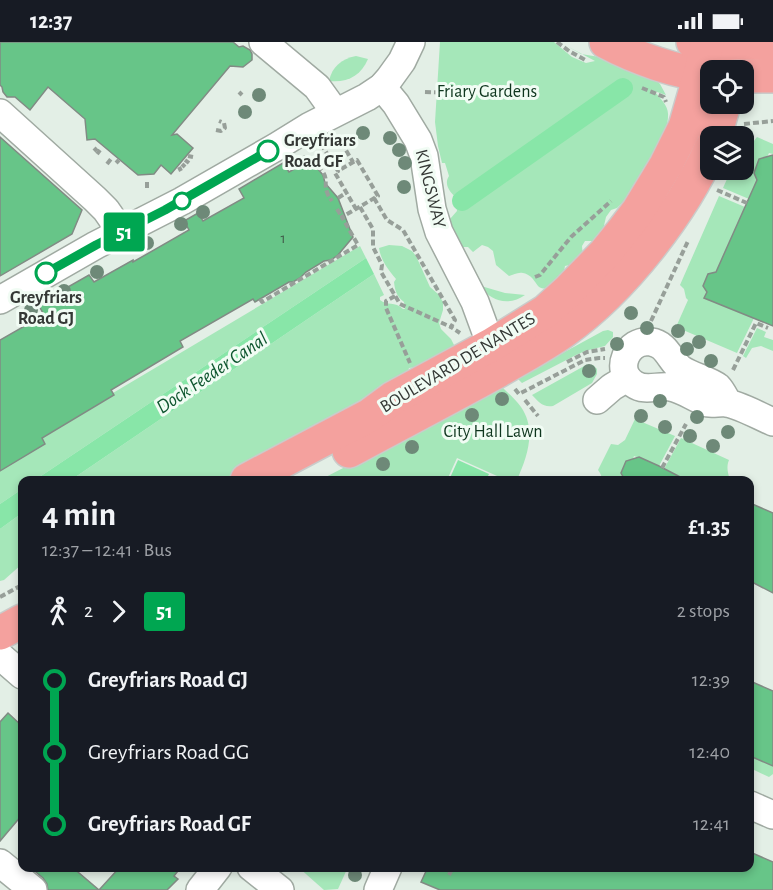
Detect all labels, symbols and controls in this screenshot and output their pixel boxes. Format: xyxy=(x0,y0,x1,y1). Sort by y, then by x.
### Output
text: 12:37 xyxy=(30,10,72,32)
map controls xyxy=(700,60,754,180)
button: locate xyxy=(700,60,754,114)
park label: Friary Gardens xyxy=(437,83,537,101)
button: layers xyxy=(700,126,754,180)
place label: Greyfriars Road GF xyxy=(284,132,356,171)
marker: Greyfriars Road GF xyxy=(257,140,279,162)
street label: KINGSWAY xyxy=(412,148,449,231)
unlabelled marker xyxy=(173,192,191,210)
line badge: 51 xyxy=(97,212,151,252)
text: 51 xyxy=(116,222,132,243)
house number: 1 xyxy=(280,231,286,246)
marker: Greyfriars Road GJ xyxy=(35,262,57,284)
place label: Greyfriars Road GJ xyxy=(10,289,82,328)
street label: BOULEVARD DE NANTES xyxy=(377,310,539,416)
water label: Dock Feeder Canal xyxy=(153,328,271,417)
park label: City Hall Lawn xyxy=(443,423,543,441)
text: 4 min xyxy=(42,499,116,532)
text: £1.35 xyxy=(688,516,730,538)
text: 12:37 – 12:41 · Bus xyxy=(42,540,172,560)
icon: walk xyxy=(42,595,75,628)
icon: forward xyxy=(102,595,135,628)
text: 2 xyxy=(84,601,93,621)
text: 51 xyxy=(156,601,173,622)
text: 2 stops xyxy=(677,601,730,621)
text: Greyfriars Road GJ xyxy=(88,669,248,691)
text: 12:39 xyxy=(692,670,730,690)
text: Greyfriars Road GG xyxy=(88,741,249,763)
text: 12:40 xyxy=(689,742,730,762)
text: Greyfriars Road GF xyxy=(88,813,251,835)
text: 12:41 xyxy=(693,814,730,834)

